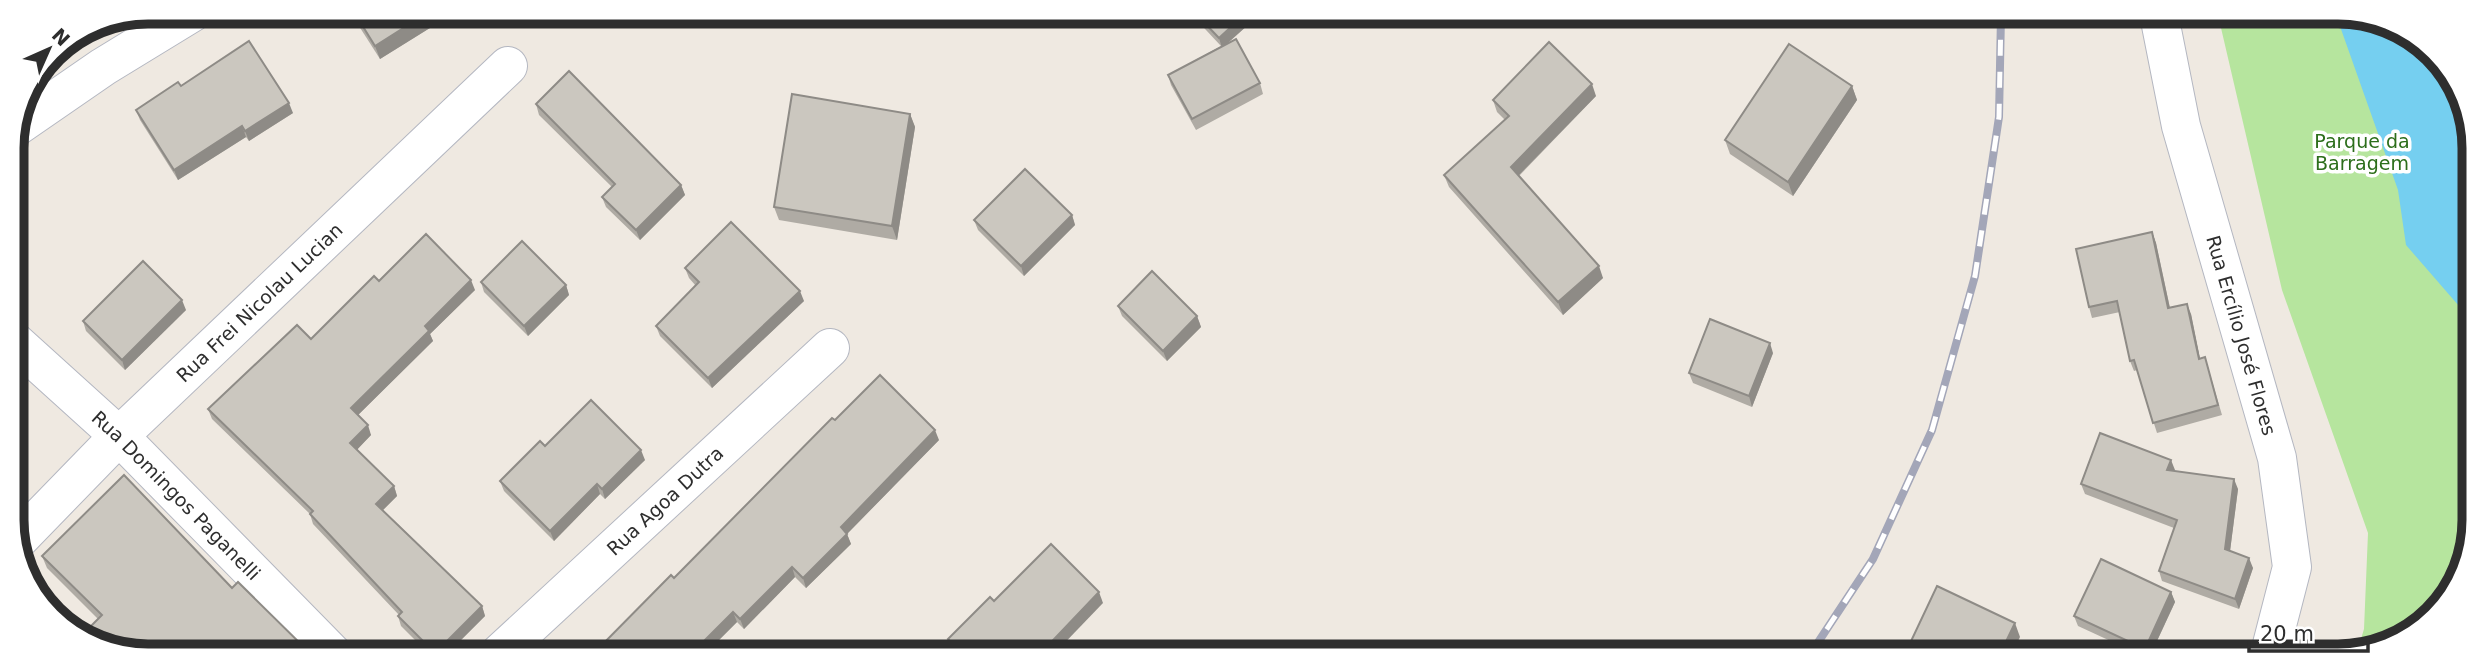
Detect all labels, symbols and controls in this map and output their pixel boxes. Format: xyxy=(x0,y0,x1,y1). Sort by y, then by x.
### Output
north arrow xyxy=(14,14,84,84)
text: N xyxy=(48,24,74,50)
park label: Parque da Barragem xyxy=(2314,130,2410,174)
street label: Rua Frei Nicolau Lucian xyxy=(172,219,347,386)
street label: Rua Ercílio José Flores xyxy=(2202,233,2281,438)
street label: Rua Domingos Paganelli xyxy=(88,406,265,584)
street label: Rua Agoa Dutra xyxy=(602,442,728,560)
scale bar xyxy=(2249,610,2368,654)
text: 20 m xyxy=(2260,622,2314,646)

